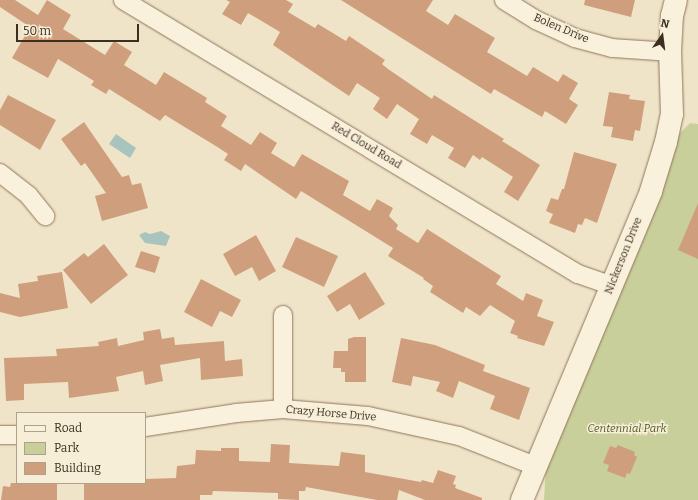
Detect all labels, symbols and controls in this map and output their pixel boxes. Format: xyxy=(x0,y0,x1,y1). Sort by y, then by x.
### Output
street label: Bolen Drive xyxy=(531,11,591,47)
scale bar xyxy=(18,16,141,42)
north arrow xyxy=(642,16,682,56)
text: N xyxy=(659,17,671,31)
text: 50 m xyxy=(23,24,51,38)
street label: Red Cloud Road xyxy=(329,120,403,172)
street label: Nickerson Drive xyxy=(603,216,645,296)
street label: Crazy Horse Drive xyxy=(285,403,377,425)
legend xyxy=(16,412,146,484)
text: Road xyxy=(54,421,82,435)
park label: Centennial Park xyxy=(588,422,666,436)
text: Park xyxy=(54,441,79,455)
text: Building xyxy=(54,461,101,475)

